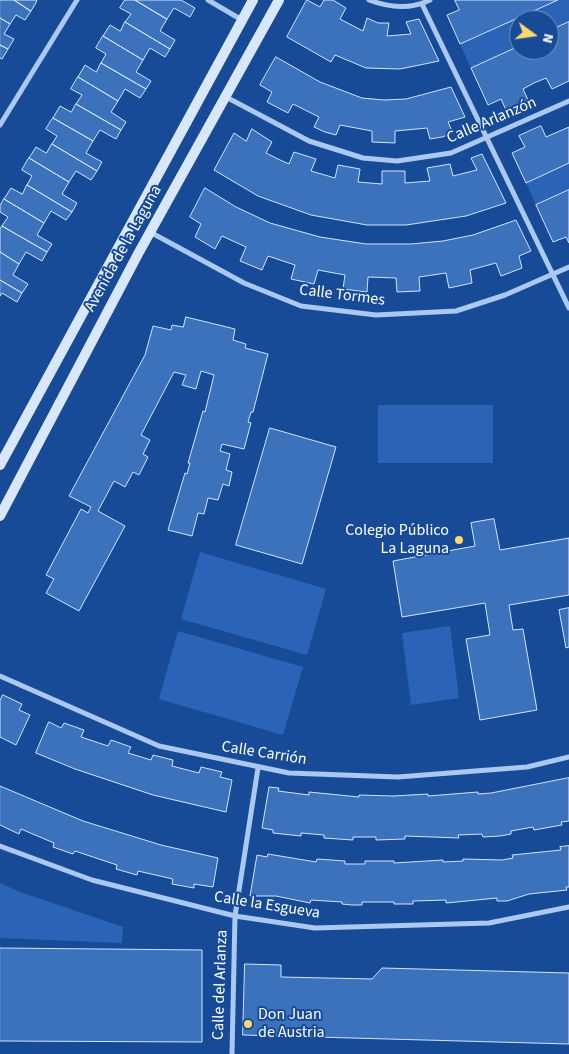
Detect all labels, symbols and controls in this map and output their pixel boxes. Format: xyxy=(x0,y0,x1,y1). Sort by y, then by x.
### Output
north arrow xyxy=(509,10,559,60)
text: N xyxy=(537,31,558,45)
street label: Calle Arlanzón xyxy=(444,93,540,149)
street label: Avenida de la Laguna xyxy=(81,182,167,316)
street label: Calle Tormes xyxy=(298,281,386,311)
place label: Colegio Público La Laguna xyxy=(345,521,449,559)
marker: Colegio Público La Laguna xyxy=(453,534,465,546)
street label: Calle Carrión xyxy=(220,738,308,770)
street label: Calle la Esgueva xyxy=(213,888,321,924)
street label: Calle del Arlanza xyxy=(209,930,233,1040)
place label: Don Juan de Austria xyxy=(258,1005,325,1043)
marker: Don Juan de Austria xyxy=(242,1018,254,1030)

